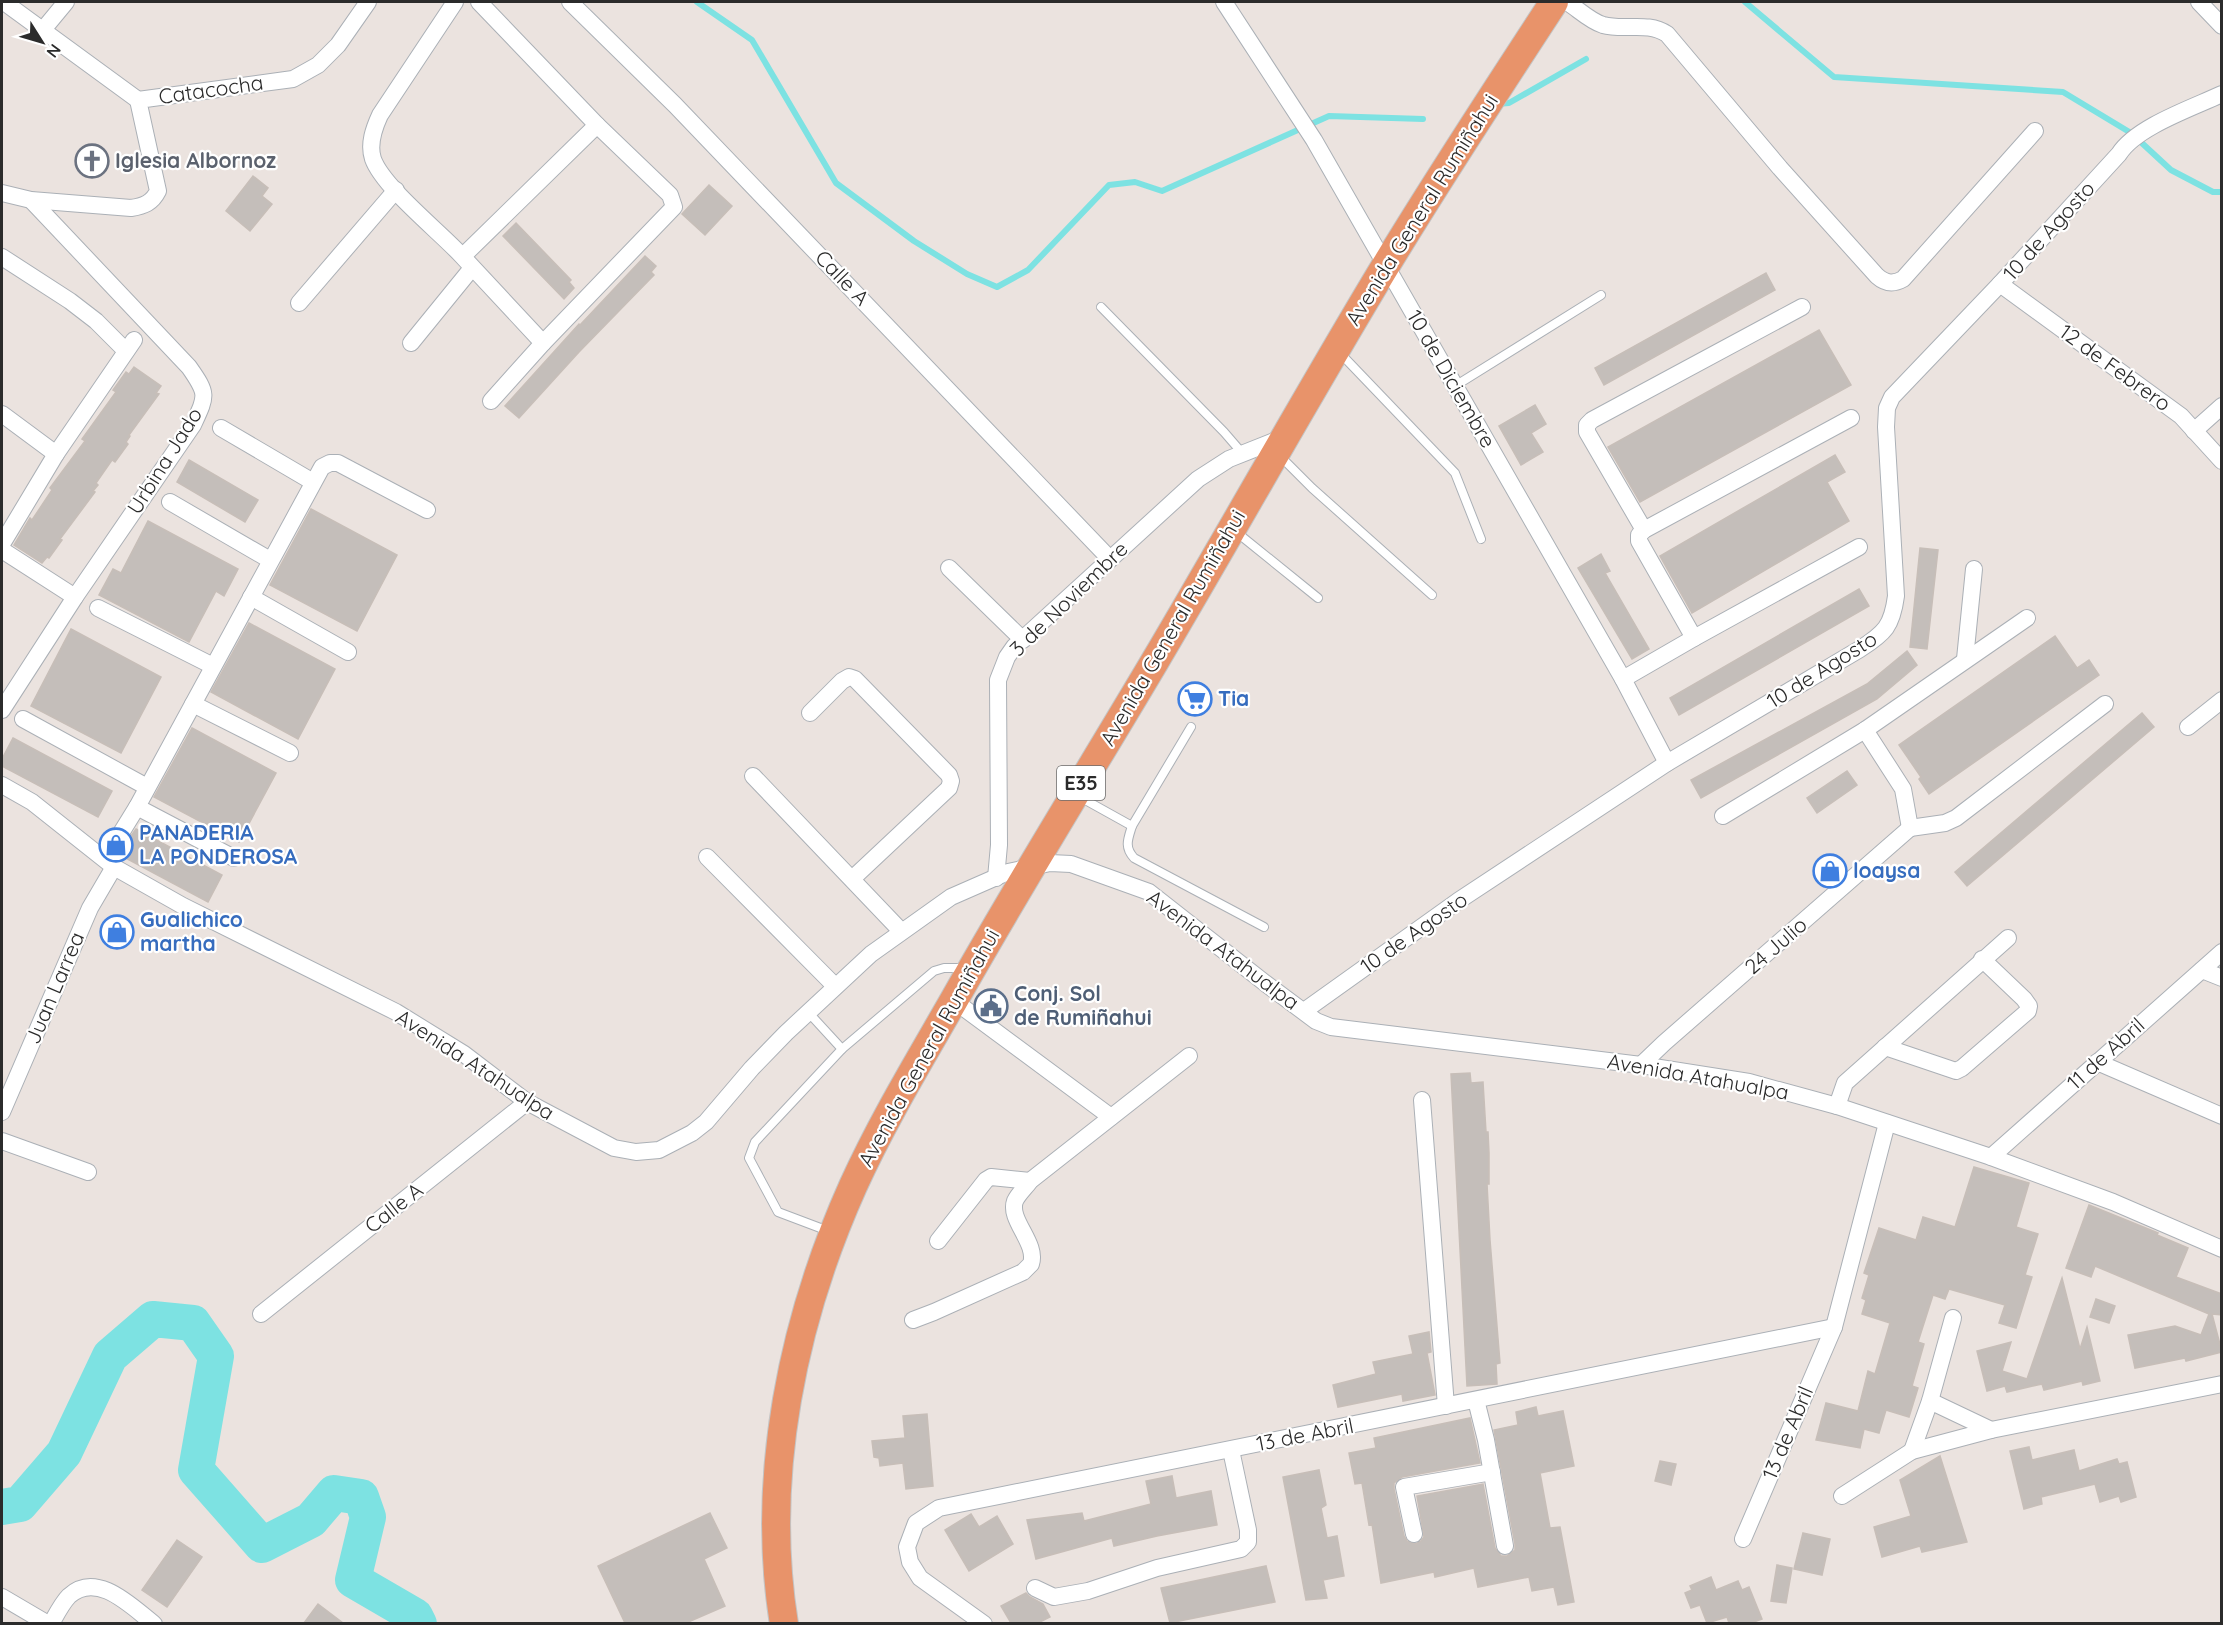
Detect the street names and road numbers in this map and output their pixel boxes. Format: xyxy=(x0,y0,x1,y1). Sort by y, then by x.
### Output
street label: Catacocha xyxy=(157,69,265,109)
street label: Avenida General Rumiñahui xyxy=(1339,89,1503,330)
street label: 10 de Agosto xyxy=(1997,175,2100,285)
street label: Calle A xyxy=(810,244,875,310)
street label: 10 de Diciembre xyxy=(1402,305,1502,452)
street label: 12 de Febrero xyxy=(2055,318,2176,416)
street label: Urbina Jado xyxy=(121,402,207,519)
street label: Avenida General Rumiñahui xyxy=(1094,505,1250,750)
street label: 3 de Noviembre xyxy=(1004,536,1133,661)
street label: 10 de Agosto xyxy=(1762,625,1881,713)
road number: E35 xyxy=(1057,766,1105,800)
street label: Avenida Atahualpa xyxy=(1142,883,1305,1015)
street label: 10 de Agosto xyxy=(1355,886,1472,979)
street label: 24 Julio xyxy=(1739,911,1812,979)
street label: Avenida General Rumiñahui xyxy=(852,924,1004,1171)
street label: Juan Larrea xyxy=(19,928,89,1047)
street label: Avenida Atahualpa xyxy=(391,1003,560,1125)
street label: 11 de Abril xyxy=(2061,1012,2149,1095)
street label: Avenida Atahualpa xyxy=(1605,1047,1791,1105)
street label: Calle A xyxy=(359,1176,428,1238)
street label: 13 de Abril xyxy=(1756,1382,1818,1483)
street label: 13 de Abril xyxy=(1254,1412,1356,1456)

